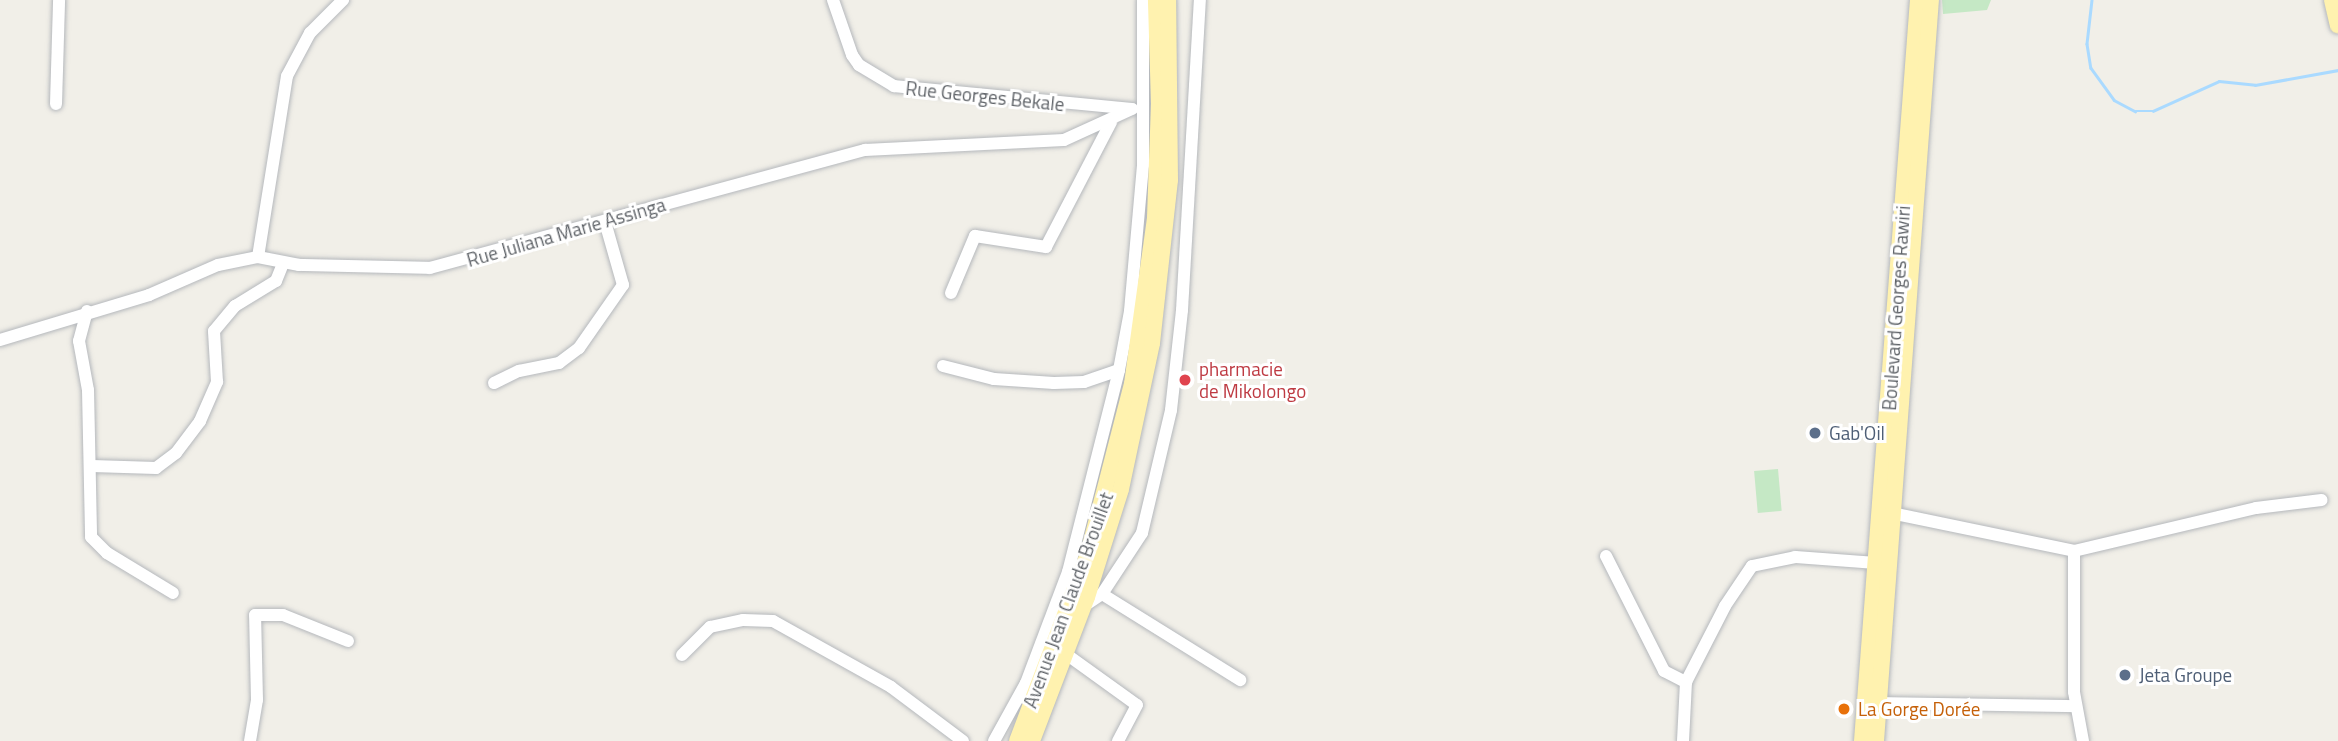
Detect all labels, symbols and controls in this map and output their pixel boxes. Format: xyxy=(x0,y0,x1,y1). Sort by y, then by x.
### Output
street label: Rue Georges Bekale xyxy=(904,76,1066,116)
street label: Rue Juliana Marie Assinga xyxy=(464,193,668,271)
street label: Boulevard Georges Rawiri xyxy=(1877,205,1915,411)
place label: pharmacie de Mikolongo xyxy=(1199,358,1306,402)
marker: pharmacie de Mikolongo xyxy=(1177,372,1193,388)
place label: Gab'Oil xyxy=(1829,422,1885,444)
marker: Gab'Oil xyxy=(1807,425,1823,441)
street label: Avenue Jean Claude Brouillet xyxy=(1018,489,1118,711)
place label: Jeta Groupe xyxy=(2139,664,2232,686)
marker: Jeta Groupe xyxy=(2117,667,2133,683)
place label: La Gorge Dorée xyxy=(1858,698,1980,720)
marker: La Gorge Dorée xyxy=(1836,701,1852,717)

